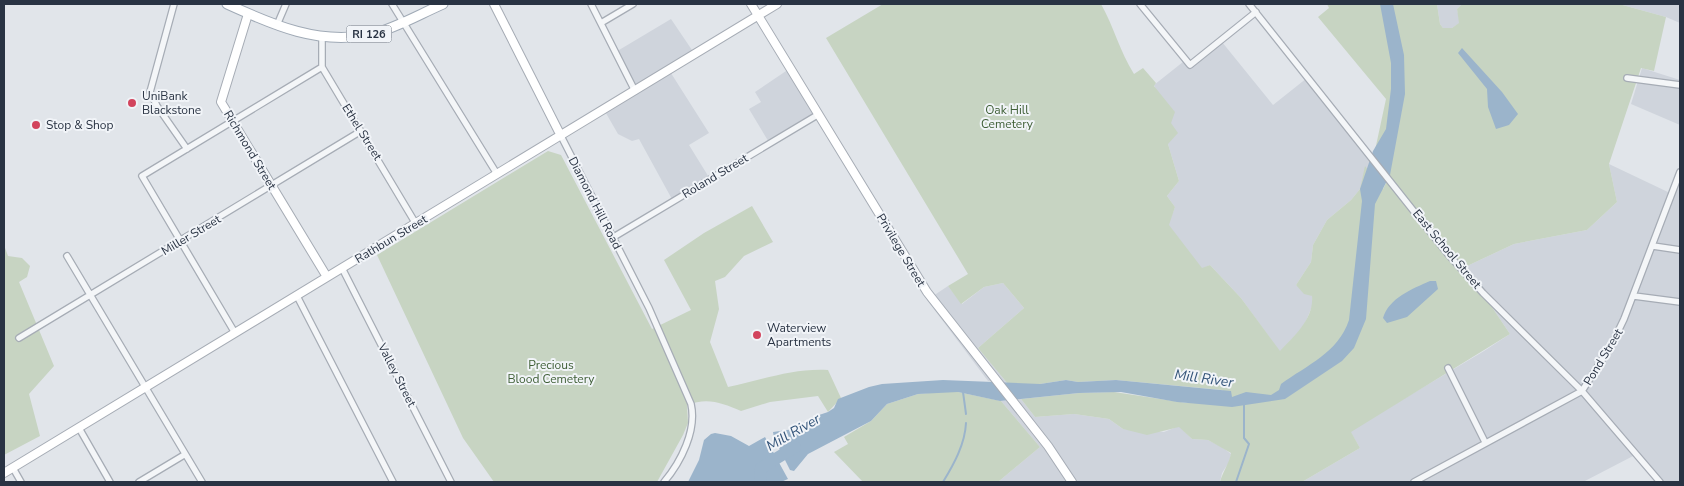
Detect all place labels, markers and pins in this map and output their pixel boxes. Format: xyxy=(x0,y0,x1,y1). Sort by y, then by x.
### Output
place label: UniBank Blackstone xyxy=(142,88,201,118)
marker: UniBank Blackstone xyxy=(126,97,138,109)
place label: Stop & Shop xyxy=(46,117,114,133)
marker: Stop & Shop xyxy=(30,119,42,131)
place label: Waterview Apartments xyxy=(767,320,832,350)
marker: Waterview Apartments xyxy=(751,329,763,341)

